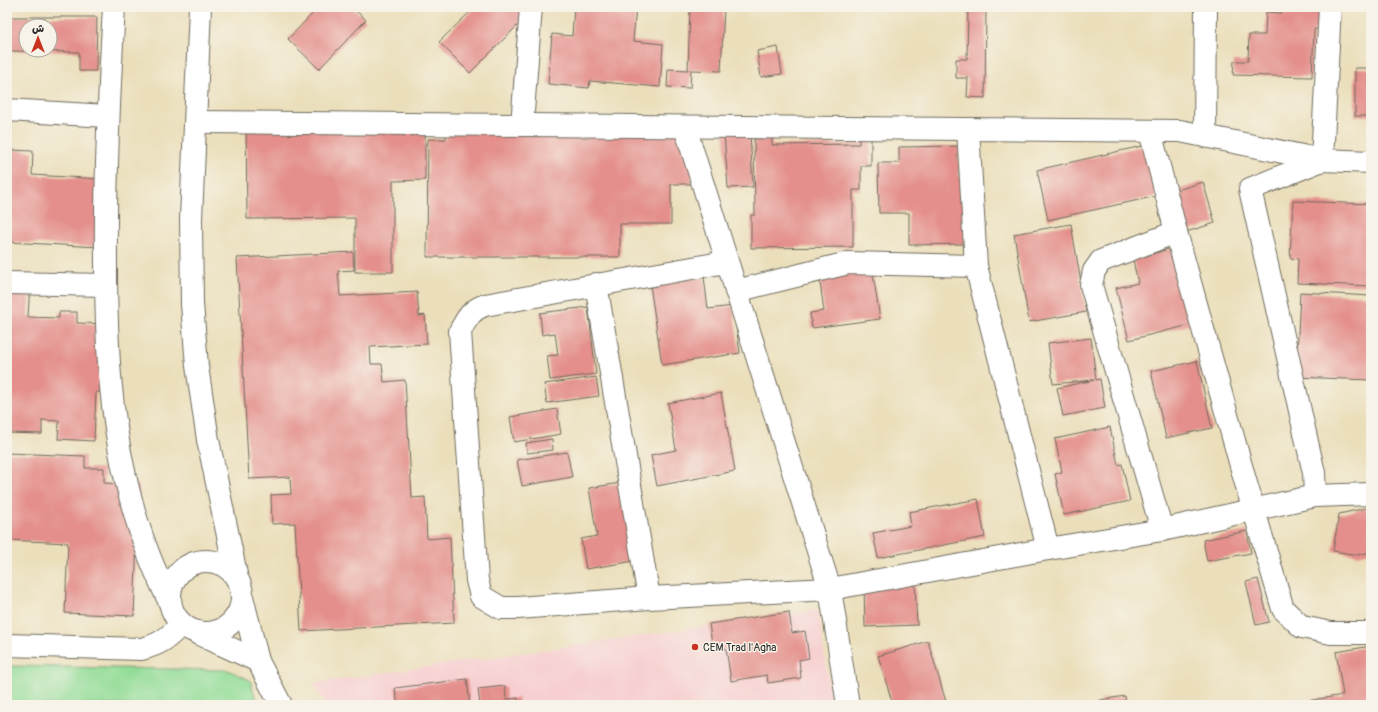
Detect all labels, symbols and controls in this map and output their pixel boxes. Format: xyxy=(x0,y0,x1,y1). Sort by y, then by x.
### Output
north arrow xyxy=(18,18,58,58)
text: ش xyxy=(32,22,44,35)
place label: CEM Trad l'Agha xyxy=(703,641,776,654)
marker: CEM Trad l'Agha xyxy=(690,642,700,652)

